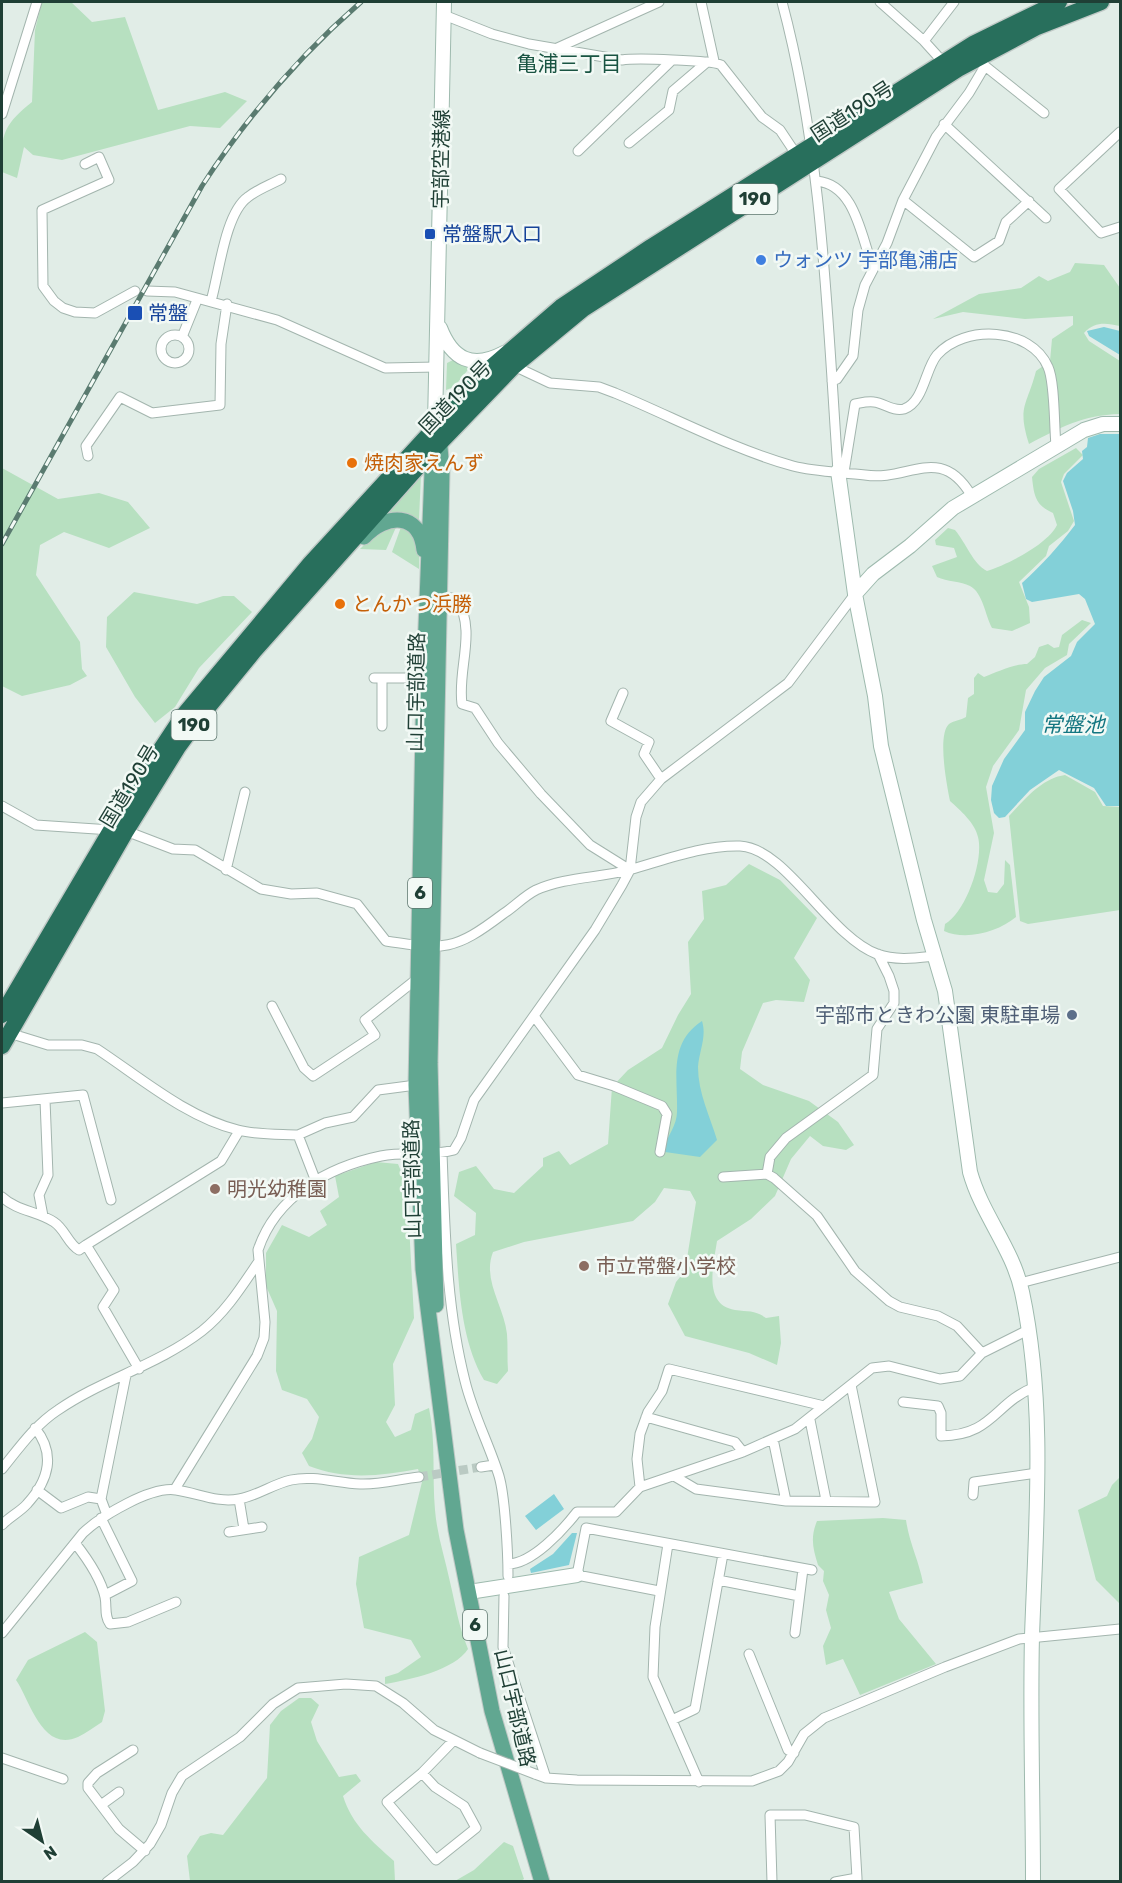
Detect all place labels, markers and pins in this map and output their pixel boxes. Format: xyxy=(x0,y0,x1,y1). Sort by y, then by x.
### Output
place label: 常盤駅入口 xyxy=(442,222,542,246)
marker: 常盤駅入口 xyxy=(423,227,437,241)
place label: ウォンツ 宇部亀浦店 xyxy=(773,248,958,272)
marker: ウォンツ 宇部亀浦店 xyxy=(754,253,768,267)
place label: 常盤 xyxy=(148,301,188,325)
marker: 常盤 xyxy=(126,304,144,322)
place label: 焼肉家えんず xyxy=(364,451,484,475)
marker: 焼肉家えんず xyxy=(345,456,359,470)
place label: とんかつ浜勝 xyxy=(352,592,472,616)
marker: とんかつ浜勝 xyxy=(333,597,347,611)
place label: 宇部市ときわ公園 東駐車場 xyxy=(815,1003,1060,1027)
marker: 宇部市ときわ公園 東駐車場 xyxy=(1065,1008,1079,1022)
place label: 明光幼稚園 xyxy=(227,1177,327,1201)
marker: 明光幼稚園 xyxy=(208,1182,222,1196)
place label: 市立常盤小学校 xyxy=(596,1254,736,1278)
marker: 市立常盤小学校 xyxy=(577,1259,591,1273)

